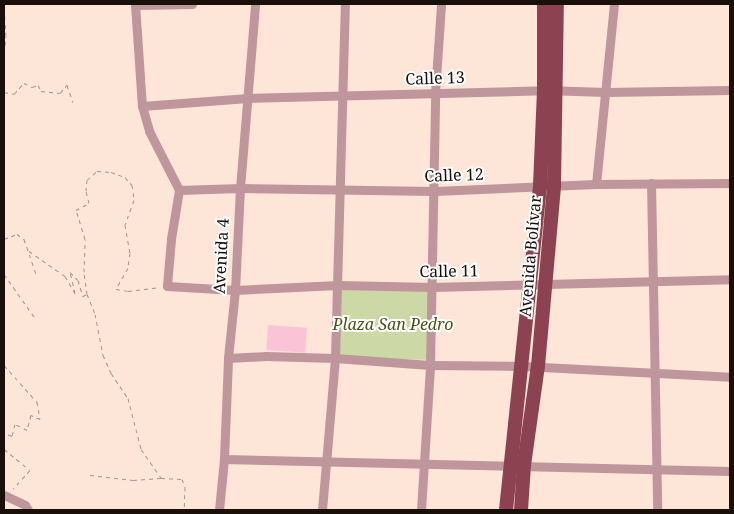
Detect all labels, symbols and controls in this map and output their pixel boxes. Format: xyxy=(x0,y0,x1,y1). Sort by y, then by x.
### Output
street label: Calle 13 xyxy=(405,67,465,89)
street label: Calle 12 xyxy=(424,164,484,186)
street label: Avenida Bolívar xyxy=(515,194,545,318)
street label: Avenida 4 xyxy=(209,218,233,294)
street label: Calle 11 xyxy=(419,261,479,281)
park label: Plaza San Pedro xyxy=(333,314,453,334)

